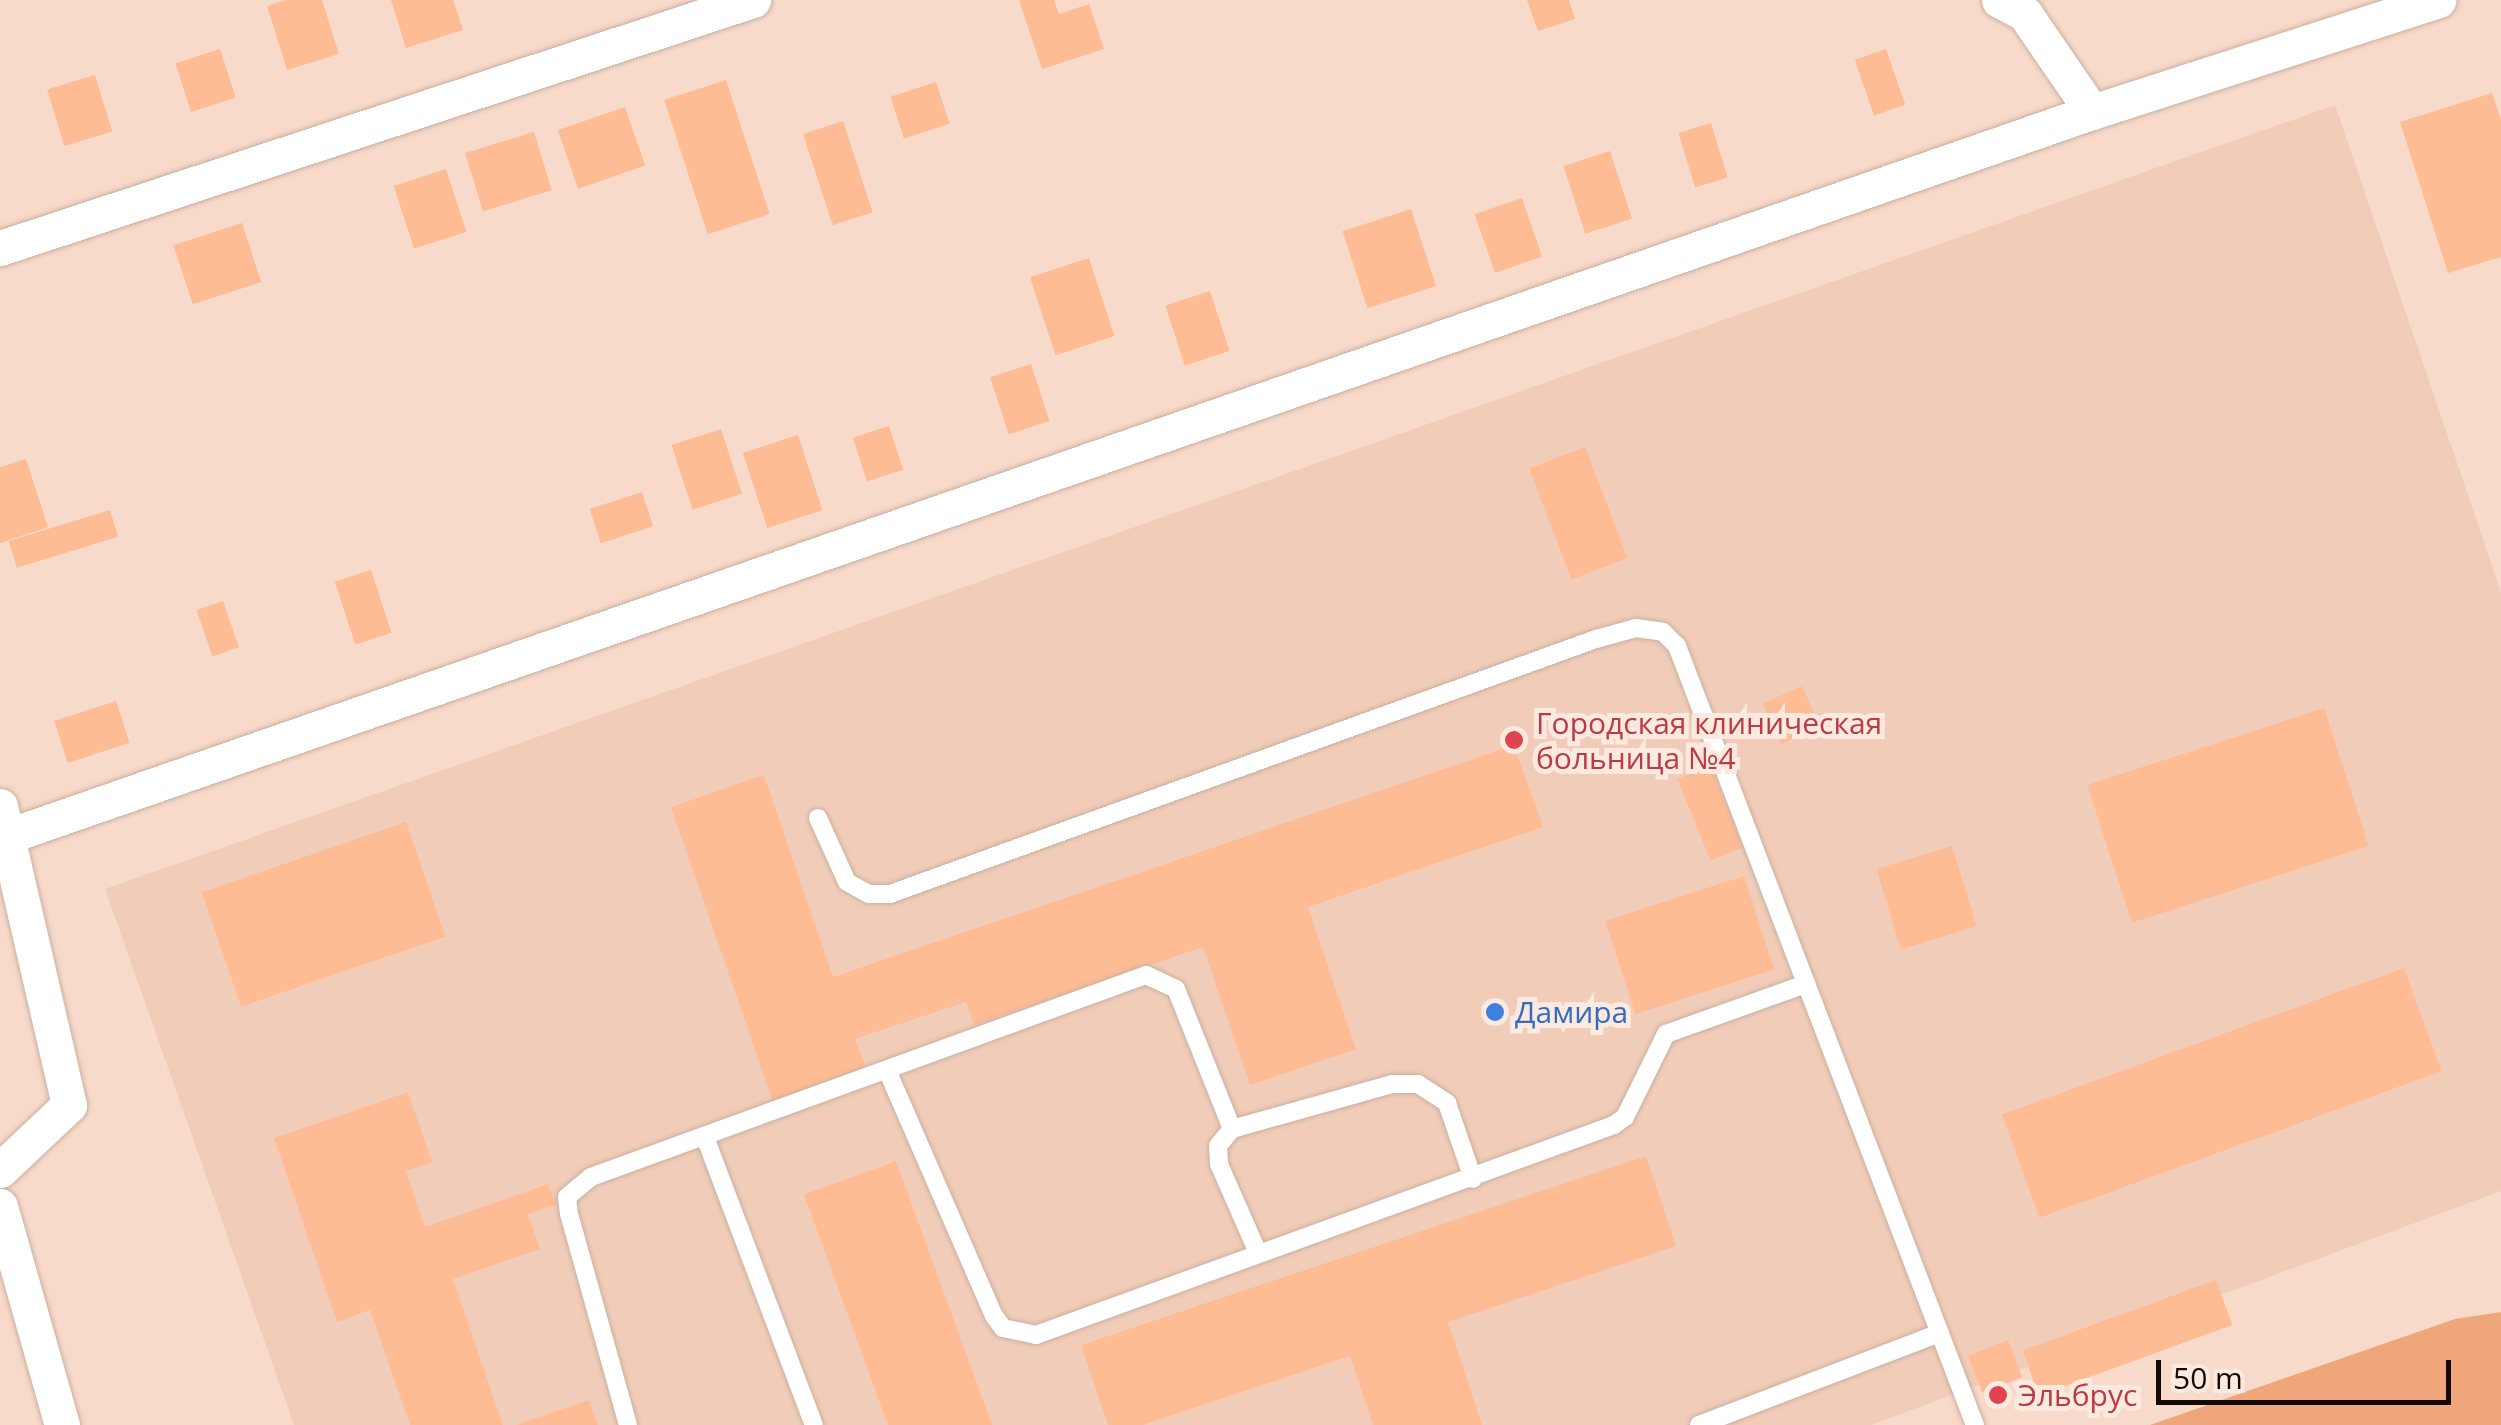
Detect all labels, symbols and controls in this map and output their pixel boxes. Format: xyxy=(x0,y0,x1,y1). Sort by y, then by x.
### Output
place label: Городская клиническая больница №4 xyxy=(1536,705,1882,776)
marker: Городская клиническая больница №4 xyxy=(1501,727,1527,753)
place label: Дамира xyxy=(1515,994,1628,1030)
marker: Дамира xyxy=(1484,1001,1506,1023)
scale bar xyxy=(2161,1340,2456,1402)
text: 50 m xyxy=(2173,1357,2243,1398)
place label: Эльбрус xyxy=(2018,1377,2137,1413)
marker: Эльбрус xyxy=(1987,1384,2009,1406)

